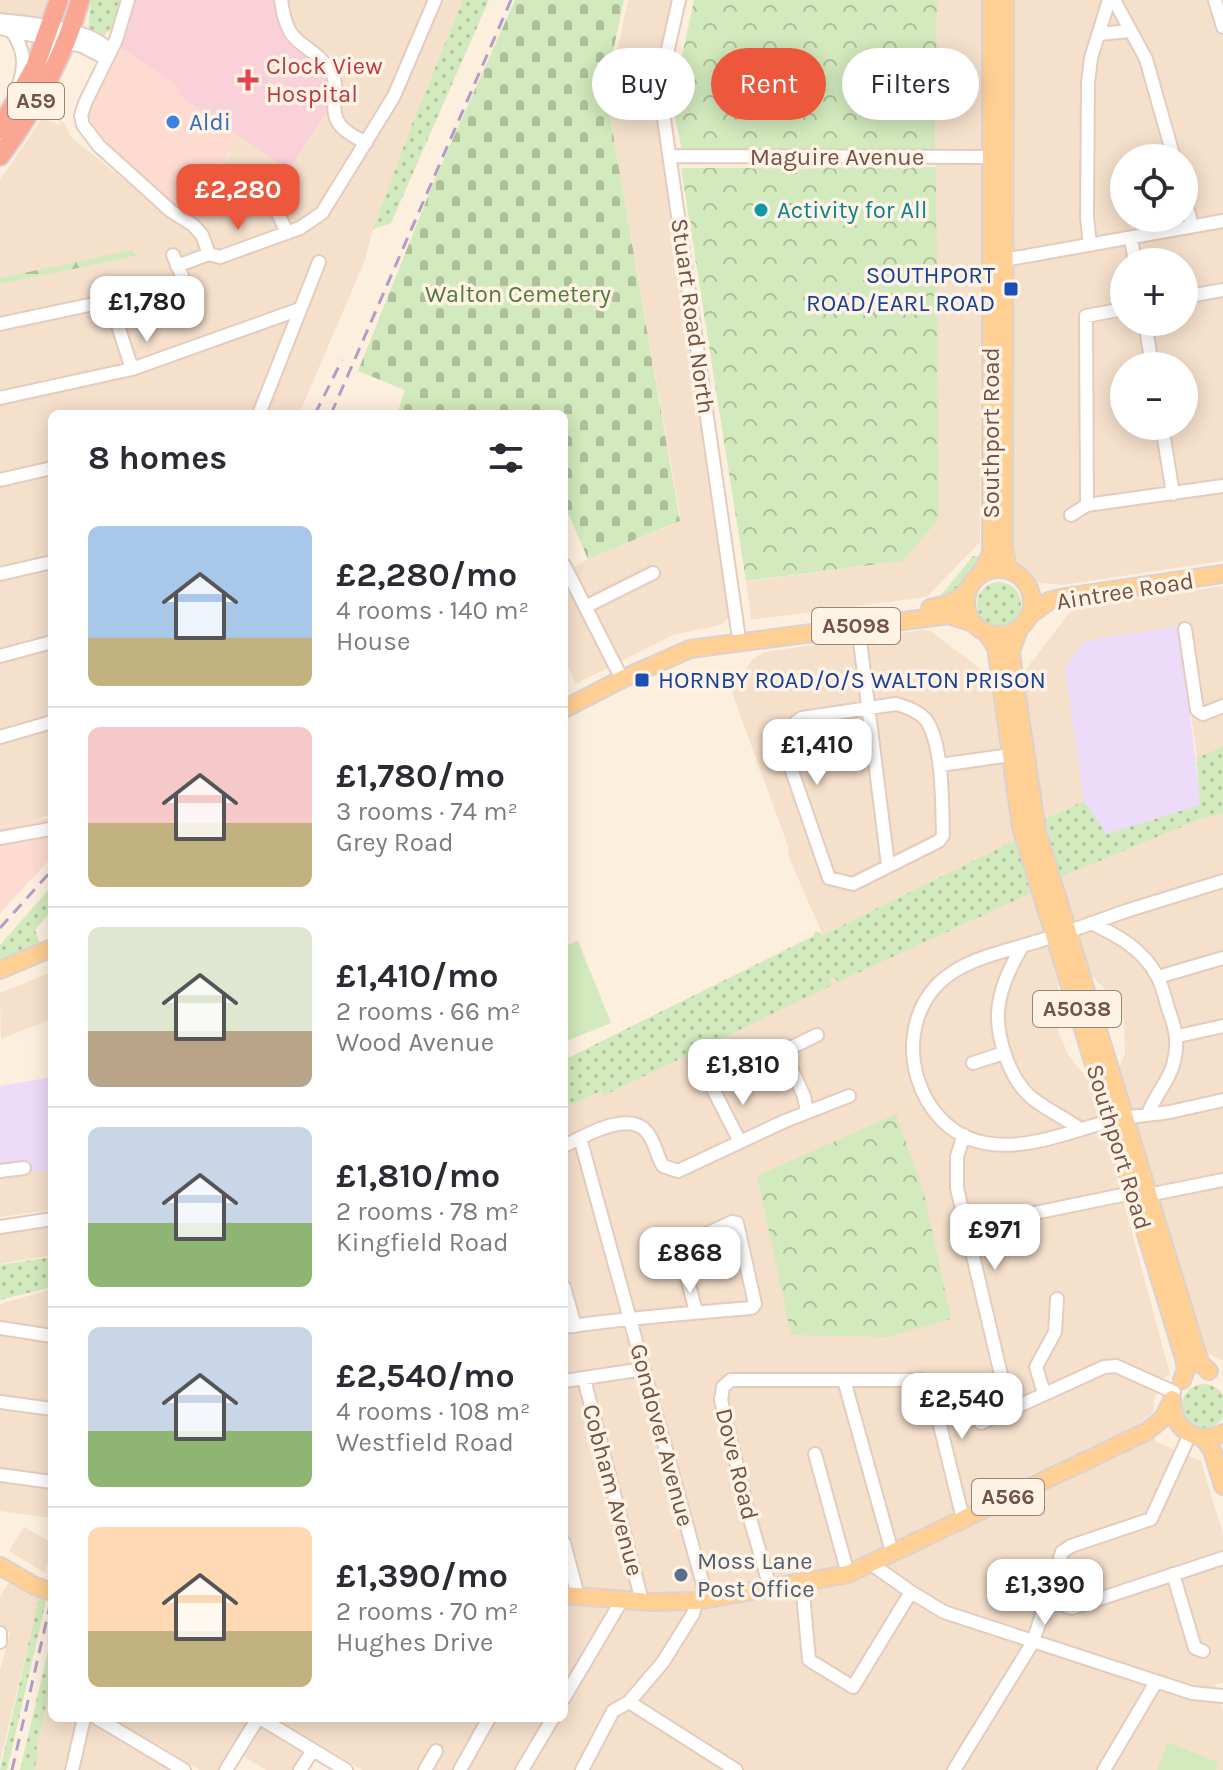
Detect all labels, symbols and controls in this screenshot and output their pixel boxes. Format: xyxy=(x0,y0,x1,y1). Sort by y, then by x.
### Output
chip: Buy xyxy=(592,48,695,120)
chip: Rent xyxy=(711,48,826,120)
chip: Filters xyxy=(842,48,979,120)
place label: Clock View Hospital xyxy=(266,52,383,108)
marker: Clock View Hospital xyxy=(237,69,259,91)
road number: A59 xyxy=(8,83,64,119)
place label: Aldi xyxy=(189,108,231,136)
marker: Aldi xyxy=(164,113,182,131)
street label: Maguire Avenue xyxy=(750,143,924,171)
map controls xyxy=(1110,144,1198,440)
button: locate xyxy=(1110,144,1198,232)
pin: £2,280 xyxy=(173,164,303,232)
text: £2,280 xyxy=(195,174,281,205)
place label: Activity for All xyxy=(777,196,927,224)
marker: Activity for All xyxy=(752,201,770,219)
street label: Stuart Road North xyxy=(665,216,721,416)
button: + xyxy=(1110,248,1198,336)
place label: SOUTHPORT ROAD/EARL ROAD xyxy=(806,261,995,317)
pin: £1,780 xyxy=(82,276,212,344)
park label: Walton Cemetery xyxy=(425,280,611,308)
marker: SOUTHPORT ROAD/EARL ROAD xyxy=(1002,280,1020,298)
text: £1,780 xyxy=(108,286,186,317)
street label: Southport Road xyxy=(977,347,1005,519)
button: − xyxy=(1110,352,1198,440)
icon: filters xyxy=(484,436,528,480)
text: 8 homes xyxy=(88,438,227,478)
text: £2,280/mo xyxy=(336,555,517,595)
icon: home xyxy=(152,558,248,654)
street label: Aintree Road xyxy=(1054,566,1196,616)
text: 4 rooms · 140 m² xyxy=(336,595,529,626)
road number: A5098 xyxy=(812,608,900,644)
text: House xyxy=(336,626,410,657)
place label: HORNBY ROAD/O/S WALTON PRISON xyxy=(658,666,1046,694)
marker: HORNBY ROAD/O/S WALTON PRISON xyxy=(633,671,651,689)
pin: £1,410 xyxy=(752,719,882,787)
text: £1,410 xyxy=(781,729,853,760)
text: £1,780/mo xyxy=(336,756,505,796)
icon: home xyxy=(152,759,248,855)
text: 3 rooms · 74 m² xyxy=(336,796,518,827)
text: Grey Road xyxy=(336,827,454,858)
text: £1,410/mo xyxy=(336,956,499,996)
icon: home xyxy=(152,959,248,1055)
road number: A5038 xyxy=(1033,991,1121,1027)
text: 2 rooms · 66 m² xyxy=(336,996,521,1027)
text: Wood Avenue xyxy=(336,1027,494,1058)
pin: £1,810 xyxy=(678,1039,808,1107)
text: £1,810 xyxy=(706,1049,780,1080)
street label: Southport Road xyxy=(1081,1061,1157,1233)
text: £1,810/mo xyxy=(336,1156,500,1196)
icon: home xyxy=(152,1159,248,1255)
text: 2 rooms · 78 m² xyxy=(336,1196,519,1227)
pin: £971 xyxy=(948,1204,1042,1272)
text: £971 xyxy=(968,1214,1022,1245)
text: Kingfield Road xyxy=(336,1227,509,1258)
pin: £868 xyxy=(643,1227,737,1295)
text: £868 xyxy=(657,1237,723,1268)
street label: Gondover Avenue xyxy=(624,1341,700,1529)
text: £2,540/mo xyxy=(336,1356,515,1396)
icon: home xyxy=(152,1359,248,1455)
pin: £2,540 xyxy=(897,1373,1027,1441)
text: £2,540 xyxy=(920,1383,1005,1414)
text: 4 rooms · 108 m² xyxy=(336,1396,530,1427)
street label: Cobham Avenue xyxy=(577,1401,649,1579)
street label: Dove Road xyxy=(710,1405,764,1523)
text: Westfield Road xyxy=(336,1427,514,1458)
road number: A566 xyxy=(972,1479,1044,1515)
place label: Moss Lane Post Office xyxy=(697,1547,815,1603)
text: £1,390/mo xyxy=(336,1556,508,1596)
icon: home xyxy=(152,1559,248,1655)
pin: £1,390 xyxy=(980,1559,1110,1627)
marker: Moss Lane Post Office xyxy=(672,1566,690,1584)
text: £1,390 xyxy=(1005,1569,1085,1600)
text: 2 rooms · 70 m² xyxy=(336,1596,519,1627)
text: Hughes Drive xyxy=(336,1627,493,1658)

